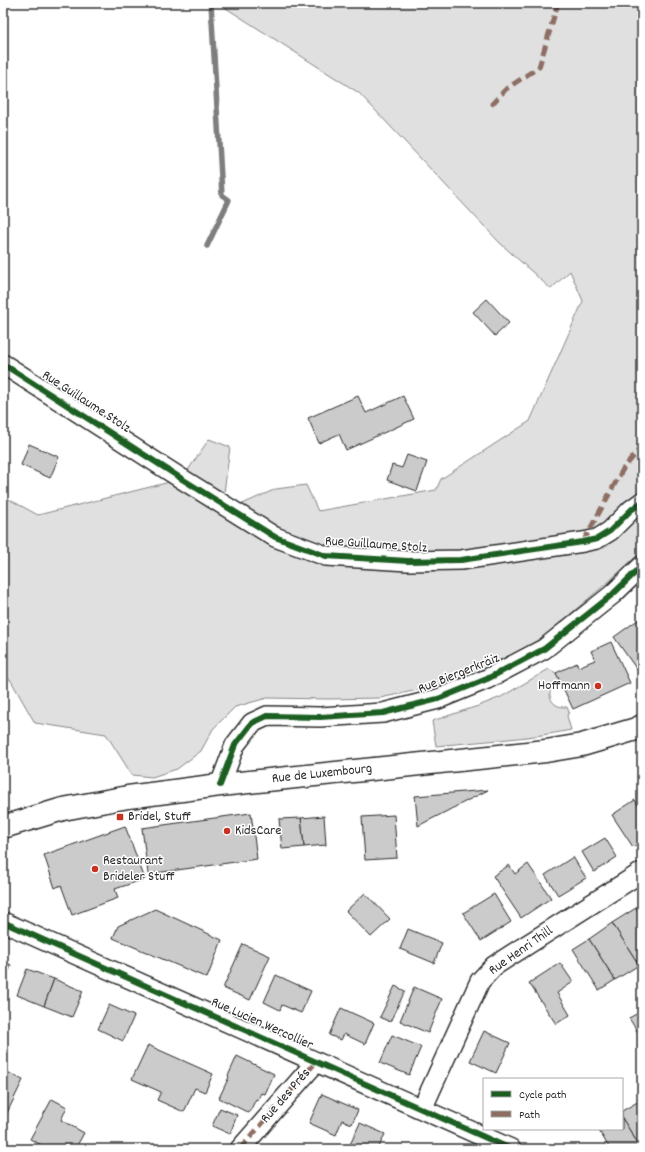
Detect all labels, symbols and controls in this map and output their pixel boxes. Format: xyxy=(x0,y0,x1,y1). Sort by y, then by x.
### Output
street label: Rue Guillaume Stolz xyxy=(38,366,135,439)
street label: Rue Guillaume Stolz xyxy=(324,531,428,559)
street label: Rue Biergerkräiz xyxy=(415,648,503,699)
place label: Hoffmann xyxy=(538,676,590,696)
marker: Hoffmann xyxy=(593,681,603,691)
street label: Rue de Luxembourg xyxy=(271,759,373,789)
place label: Bridel, Stuff xyxy=(128,807,191,827)
marker: Bridel, Stuff xyxy=(115,812,125,822)
place label: KidsCare xyxy=(235,821,281,841)
marker: KidsCare xyxy=(222,826,232,836)
place label: Restaurant Brideler Stuff xyxy=(103,851,175,887)
marker: Restaurant Brideler Stuff xyxy=(90,864,100,874)
street label: Rue Henri Thill xyxy=(485,921,558,980)
street label: Rue Lucien Wercollier xyxy=(208,993,317,1056)
street label: Rue des Prés xyxy=(256,1064,316,1128)
legend xyxy=(483,1078,623,1130)
text: Cycle path xyxy=(519,1087,567,1104)
text: Path xyxy=(519,1107,540,1124)

